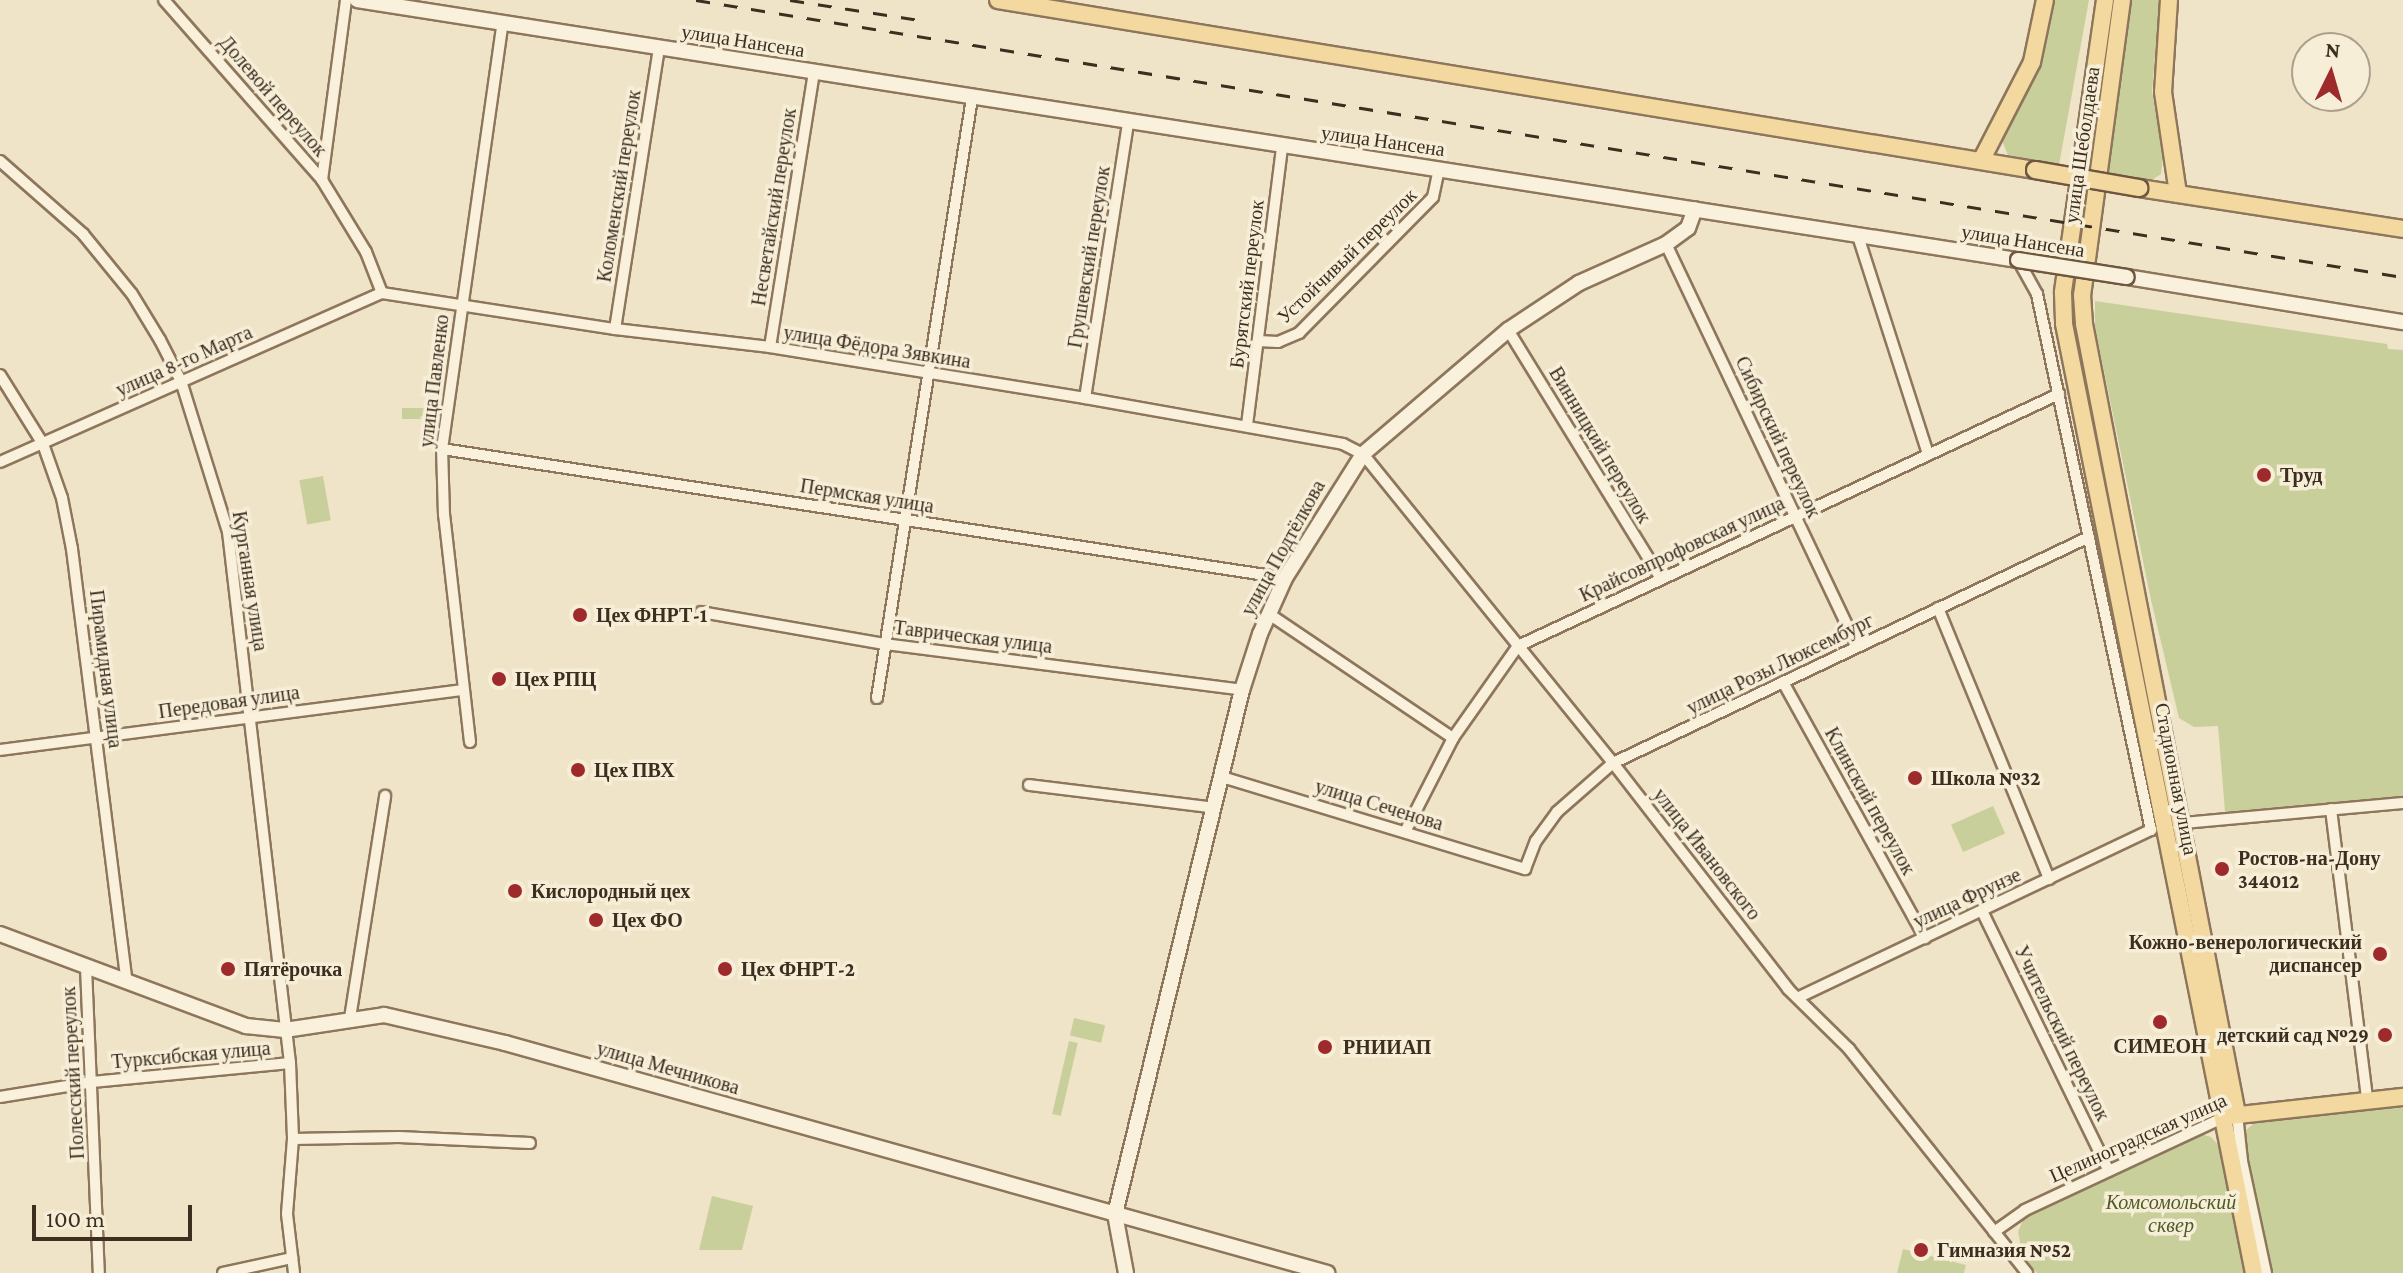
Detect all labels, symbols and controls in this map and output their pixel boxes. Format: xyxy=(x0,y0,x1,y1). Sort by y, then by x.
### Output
street label: улица Нансена xyxy=(680,19,806,63)
street label: Долевой переулок xyxy=(214,30,332,162)
north arrow xyxy=(2291,32,2371,112)
text: N xyxy=(2324,36,2342,63)
street label: улица Шеболдаева xyxy=(2059,65,2105,225)
street label: Коломенский переулок xyxy=(592,88,646,284)
street label: Несветайский переулок xyxy=(747,106,801,308)
street label: улица Нансена xyxy=(1320,120,1446,162)
street label: Грушевский переулок xyxy=(1063,164,1115,350)
street label: Устойчивый переулок xyxy=(1272,183,1422,329)
street label: Бурятский переулок xyxy=(1225,198,1269,370)
street label: улица Нансена xyxy=(1960,219,2086,263)
street label: улица Павленко xyxy=(414,313,454,449)
street label: улица 8-го Марта xyxy=(112,320,256,402)
street label: улица Фёдора Зявкина xyxy=(782,320,972,374)
street label: Сибирский переулок xyxy=(1730,352,1826,522)
street label: Винницкий переулок xyxy=(1544,362,1656,528)
place label: Труд xyxy=(2280,463,2322,487)
marker: Труд xyxy=(2255,466,2273,484)
street label: Пермская улица xyxy=(798,474,936,518)
street label: улица Подтёлкова xyxy=(1236,476,1330,620)
street label: Крайсовпрофовская улица xyxy=(1576,491,1788,607)
street label: Курганная улица xyxy=(227,509,273,653)
street label: Пирамидная улица xyxy=(84,588,128,750)
place label: Цех ФНРТ-1 xyxy=(596,603,707,627)
marker: Цех ФНРТ-1 xyxy=(571,606,589,624)
street label: улица Розы Люксембург xyxy=(1683,608,1877,720)
street label: Таврическая улица xyxy=(892,615,1054,659)
place label: Цех РПЦ xyxy=(515,667,596,691)
marker: Цех РПЦ xyxy=(490,670,508,688)
street label: Передовая улица xyxy=(157,680,301,724)
street label: Стадионная улица xyxy=(2149,701,2203,857)
street label: Клинский переулок xyxy=(1819,723,1921,879)
place label: Цех ПВХ xyxy=(594,758,675,782)
marker: Цех ПВХ xyxy=(569,761,587,779)
place label: Школа №32 xyxy=(1931,766,2040,790)
marker: Школа №32 xyxy=(1906,769,1924,787)
street label: улица Сеченова xyxy=(1312,774,1446,836)
street label: улица Ивановского xyxy=(1648,783,1766,925)
place label: Ростов-на-Дону 344012 xyxy=(2238,846,2381,893)
marker: Ростов-на-Дону 344012 xyxy=(2213,860,2231,878)
street label: улица Фрунзе xyxy=(1909,863,2025,933)
place label: Кислородный цех xyxy=(531,879,690,903)
marker: Кислородный цех xyxy=(506,882,524,900)
place label: Цех ФО xyxy=(612,908,683,932)
marker: Цех ФО xyxy=(587,911,605,929)
place label: Кожно-венерологический диспансер xyxy=(2129,930,2362,977)
street label: Учительский переулок xyxy=(2009,941,2115,1125)
marker: Кожно-венерологический диспансер xyxy=(2369,943,2391,965)
place label: Пятёрочка xyxy=(244,957,342,981)
place label: Цех ФНРТ-2 xyxy=(741,957,855,981)
marker: Пятёрочка xyxy=(219,960,237,978)
marker: Цех ФНРТ-2 xyxy=(716,960,734,978)
street label: Полесский переулок xyxy=(56,986,90,1160)
marker: СИМЕОН xyxy=(2151,1013,2169,1031)
place label: детский сад №29 xyxy=(2217,1023,2369,1047)
marker: детский сад №29 xyxy=(2376,1026,2394,1044)
place label: СИМЕОН xyxy=(2113,1034,2207,1058)
place label: РНИИАП xyxy=(1343,1035,1431,1059)
street label: Турксибская улица xyxy=(110,1036,272,1074)
street label: улица Мечникова xyxy=(594,1036,742,1100)
marker: РНИИАП xyxy=(1314,1036,1336,1058)
street label: Целиноградская улица xyxy=(2046,1088,2230,1188)
scale bar xyxy=(36,1189,196,1239)
park label: Комсомольский сквер xyxy=(2106,1190,2236,1237)
text: 100 m xyxy=(46,1205,105,1232)
place label: Гимназия №52 xyxy=(1937,1238,2071,1262)
marker: Гимназия №52 xyxy=(1912,1241,1930,1259)

